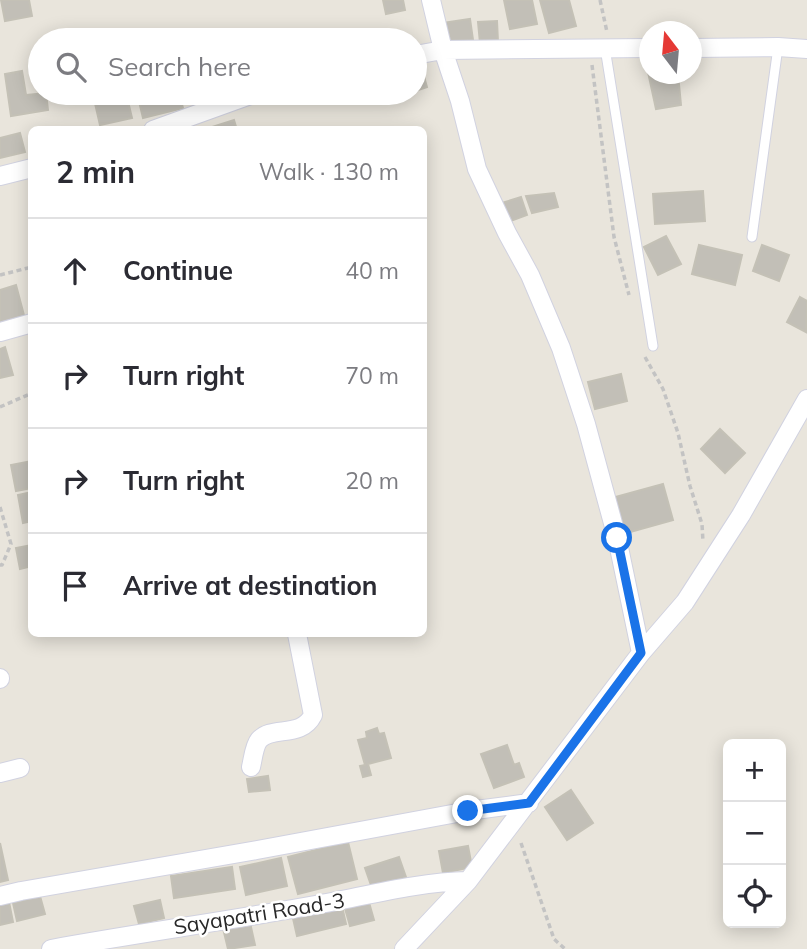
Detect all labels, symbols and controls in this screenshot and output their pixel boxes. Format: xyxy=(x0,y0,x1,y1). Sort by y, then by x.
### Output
north arrow xyxy=(639,21,702,84)
search box xyxy=(28,28,427,105)
icon: search xyxy=(52,48,90,86)
text: Search here xyxy=(108,50,251,83)
text: 2 min xyxy=(56,153,135,191)
text: Walk · 130 m xyxy=(259,157,399,186)
icon: ahead xyxy=(56,252,94,290)
text: Continue xyxy=(123,254,233,287)
text: 40 m xyxy=(345,256,399,285)
icon: right xyxy=(56,357,94,395)
text: Turn right xyxy=(123,359,244,392)
text: 70 m xyxy=(345,361,399,390)
icon: right xyxy=(56,462,94,500)
text: Turn right xyxy=(123,464,244,497)
text: 20 m xyxy=(345,466,399,495)
route start xyxy=(601,522,632,553)
icon: arrive xyxy=(56,567,94,605)
text: Arrive at destination xyxy=(123,569,378,602)
map controls xyxy=(723,739,786,928)
button: + xyxy=(723,739,786,802)
route end xyxy=(452,795,483,826)
button: − xyxy=(723,802,786,865)
button: locate xyxy=(723,865,786,928)
street label: Sayapatri Road-3 xyxy=(172,887,346,939)

